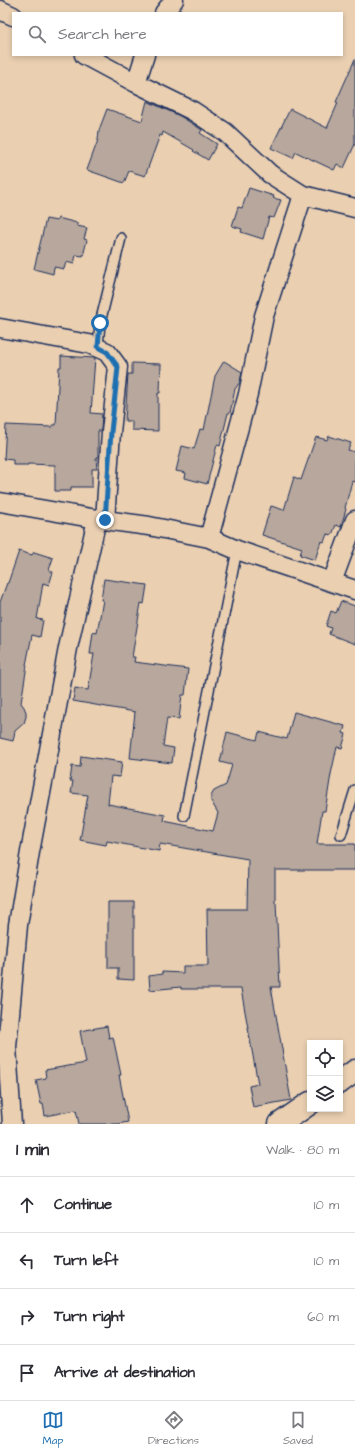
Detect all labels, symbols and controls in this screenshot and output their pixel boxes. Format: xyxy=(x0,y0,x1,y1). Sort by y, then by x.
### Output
search box xyxy=(12,12,343,56)
icon: search xyxy=(26,23,48,45)
text: Search here xyxy=(58,24,147,45)
route start xyxy=(91,314,109,332)
route end xyxy=(96,511,114,529)
map controls xyxy=(307,1040,343,1112)
button: locate xyxy=(307,1040,343,1076)
button: layers xyxy=(307,1076,343,1112)
text: 1 min xyxy=(16,1138,49,1162)
text: Walk · 80 m xyxy=(266,1141,339,1159)
icon: ahead xyxy=(16,1194,38,1216)
text: Continue xyxy=(54,1194,112,1215)
text: 10 m xyxy=(314,1196,339,1214)
icon: left xyxy=(16,1250,38,1272)
text: Turn left xyxy=(54,1250,118,1271)
text: 10 m xyxy=(314,1252,339,1270)
icon: right xyxy=(16,1306,38,1328)
text: Turn right xyxy=(54,1306,125,1327)
text: 60 m xyxy=(307,1308,339,1326)
icon: arrive xyxy=(16,1362,38,1384)
text: Arrive at destination xyxy=(54,1362,195,1383)
tab: Map xyxy=(42,1409,64,1448)
tab: Directions xyxy=(148,1409,199,1448)
tab: Saved xyxy=(283,1409,313,1448)

